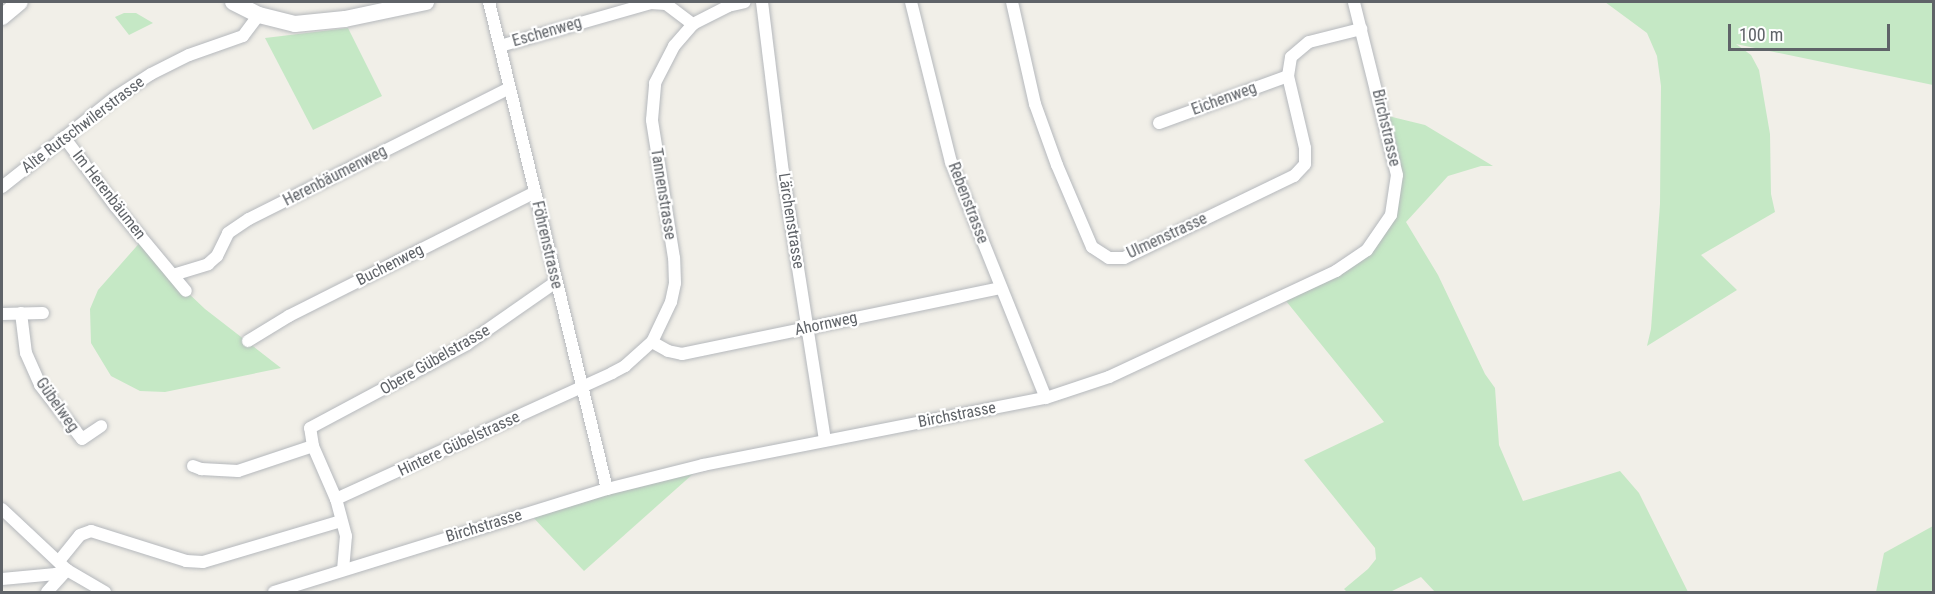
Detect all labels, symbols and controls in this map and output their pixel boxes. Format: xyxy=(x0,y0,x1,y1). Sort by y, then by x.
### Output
scale bar xyxy=(1731,12,1893,50)
street label: Eschenweg xyxy=(510,13,584,51)
text: 100 m xyxy=(1739,24,1783,45)
street label: Alte Rutschwilerstrasse xyxy=(18,73,148,177)
street label: Eichenweg xyxy=(1189,78,1259,120)
street label: Birchstrasse xyxy=(1368,88,1404,168)
street label: Herenbäumenweg xyxy=(280,142,390,210)
street label: Im Herenbäumen xyxy=(68,147,150,243)
street label: Tannenstrasse xyxy=(646,147,680,241)
street label: Rebenstrasse xyxy=(944,160,992,246)
street label: Lärchenstrasse xyxy=(774,172,808,270)
street label: Föhrenstrasse xyxy=(528,199,566,291)
street label: Ulmenstrasse xyxy=(1124,209,1210,263)
street label: Buchenweg xyxy=(353,240,427,290)
street label: Ahornweg xyxy=(793,308,859,340)
street label: Obere Gübelstrasse xyxy=(377,321,493,399)
street label: Gübelweg xyxy=(31,374,83,436)
street label: Birchstrasse xyxy=(917,398,997,432)
street label: Hintere Gübelstrasse xyxy=(395,407,523,481)
street label: Birchstrasse xyxy=(444,505,524,547)

